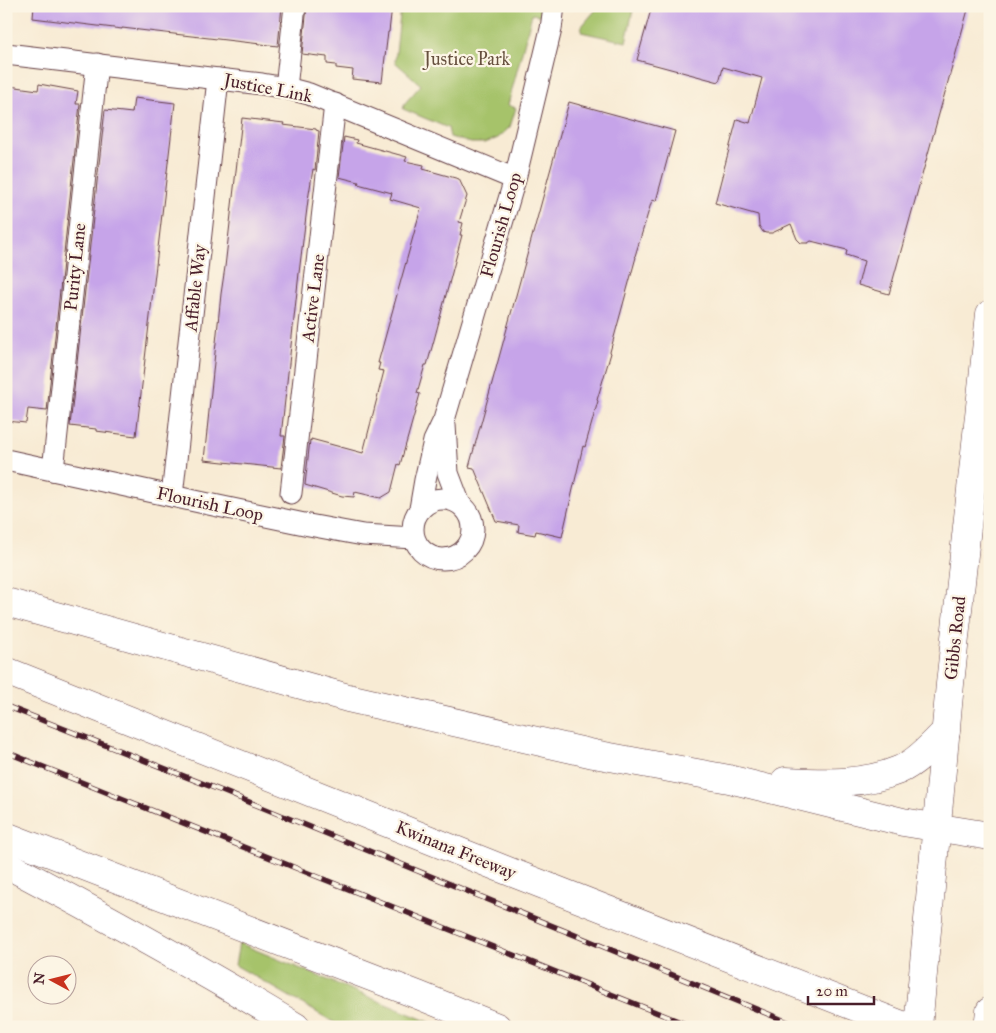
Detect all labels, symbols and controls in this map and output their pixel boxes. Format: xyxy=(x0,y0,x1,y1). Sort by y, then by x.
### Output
park label: Justice Park xyxy=(422,48,511,71)
street label: Justice Link xyxy=(220,68,315,108)
street label: Flourish Loop xyxy=(476,170,526,280)
street label: Purity Lane xyxy=(59,222,91,312)
street label: Affable Way xyxy=(179,243,211,334)
street label: Active Lane xyxy=(297,253,329,344)
street label: Flourish Loop xyxy=(155,482,265,526)
street label: Gibbs Road xyxy=(940,595,970,681)
street label: Kwinana Freeway xyxy=(393,816,520,884)
north arrow xyxy=(28,956,78,1006)
text: N xyxy=(30,971,49,985)
scale bar xyxy=(808,973,875,1005)
text: 20 m xyxy=(816,982,848,1000)

